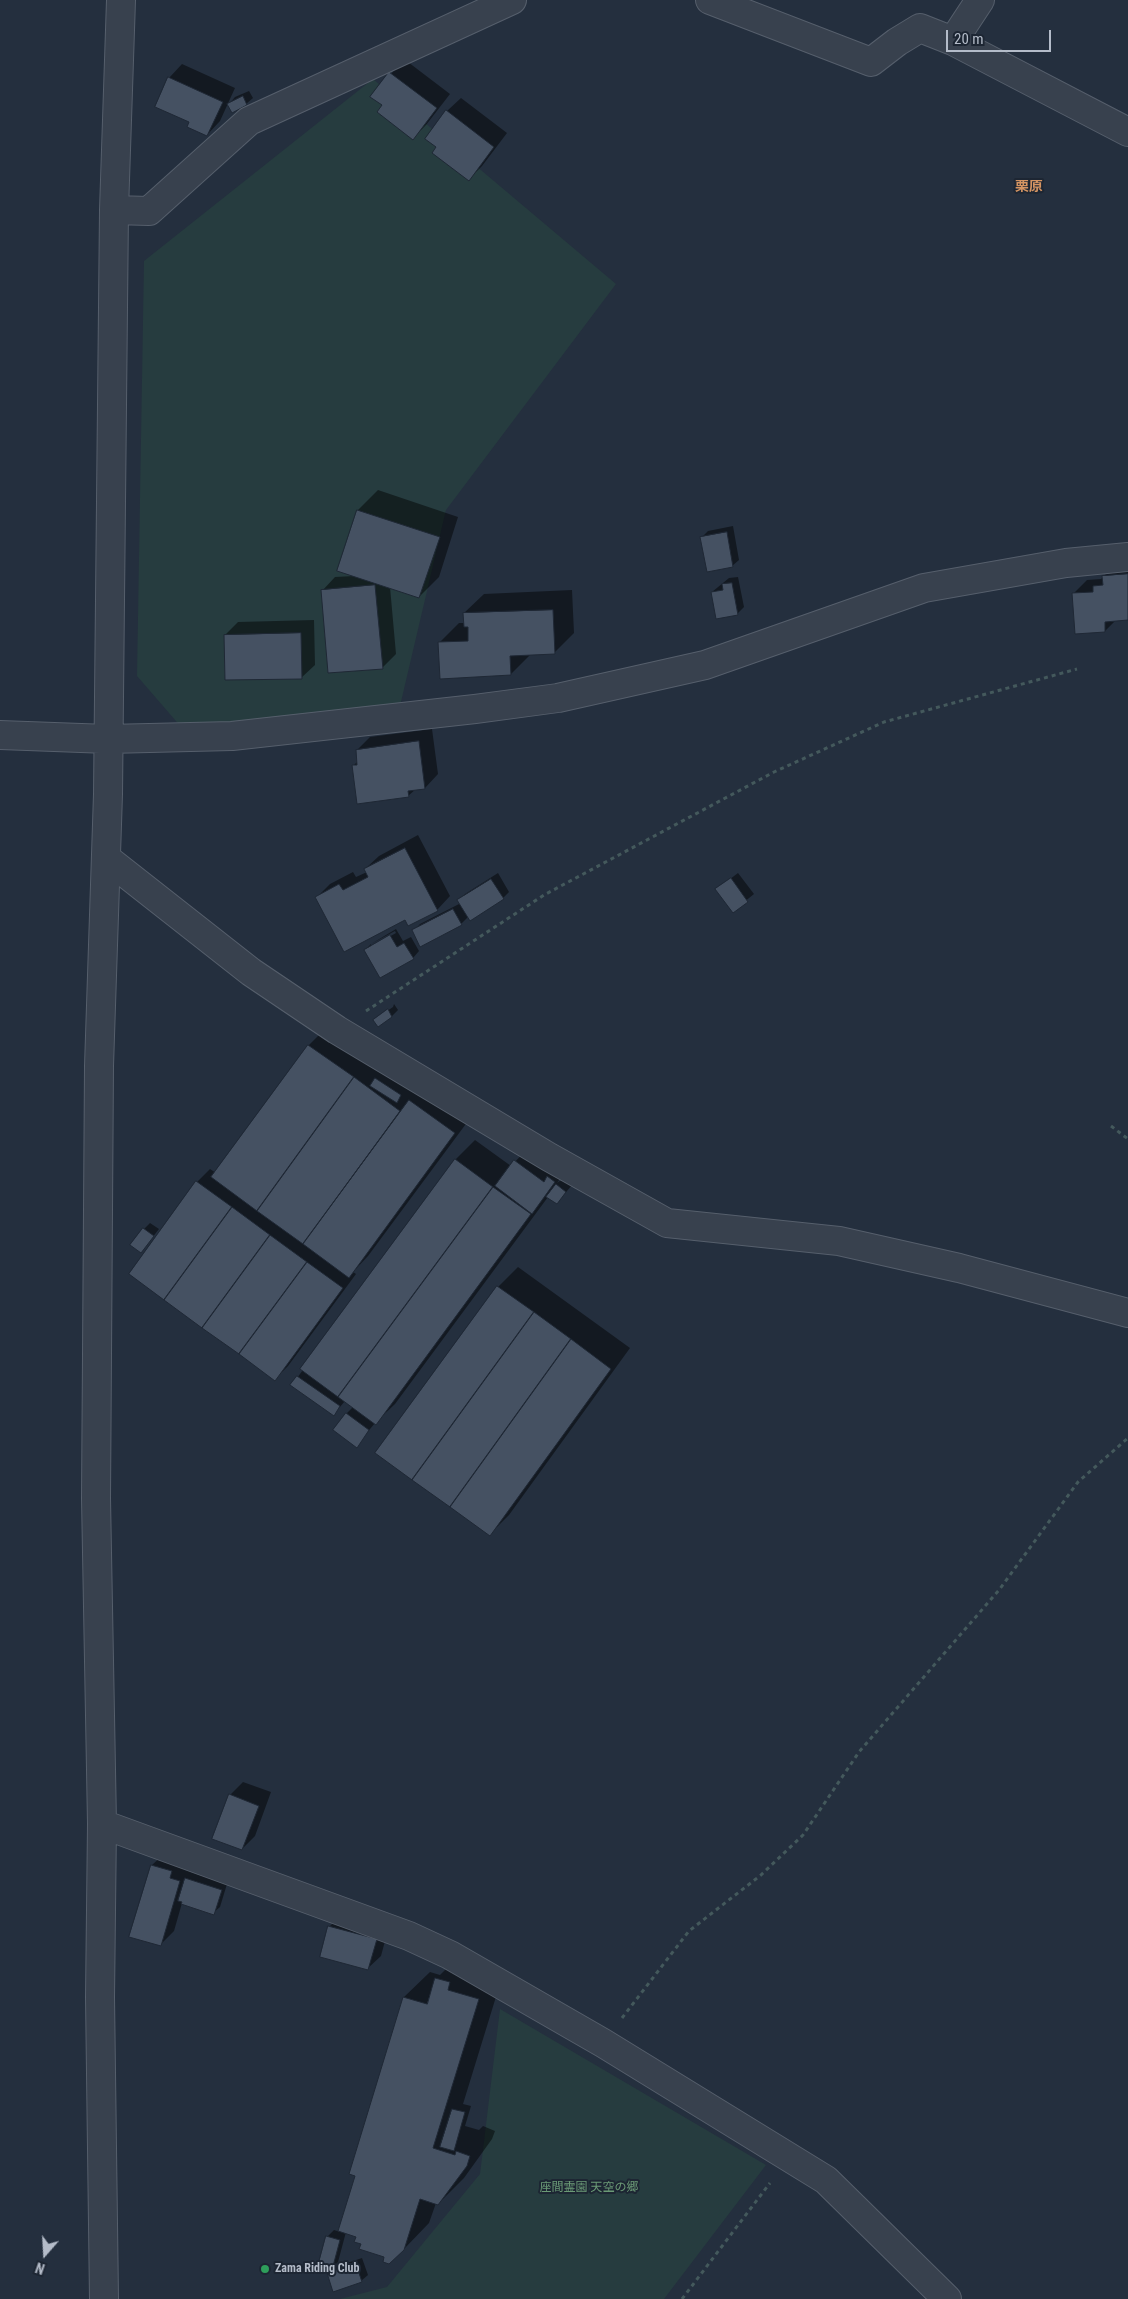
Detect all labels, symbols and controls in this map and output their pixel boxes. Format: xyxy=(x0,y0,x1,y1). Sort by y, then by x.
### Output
scale bar xyxy=(948,20,1053,52)
text: 20 m xyxy=(954,30,984,48)
district label: 栗原 xyxy=(1015,179,1043,195)
park label: 座間霊園 天空の郷 xyxy=(540,2181,638,2195)
north arrow xyxy=(20,2229,70,2279)
text: N xyxy=(33,2259,47,2277)
place label: Zama Riding Club xyxy=(275,2262,359,2276)
marker: Zama Riding Club xyxy=(259,2263,271,2275)

